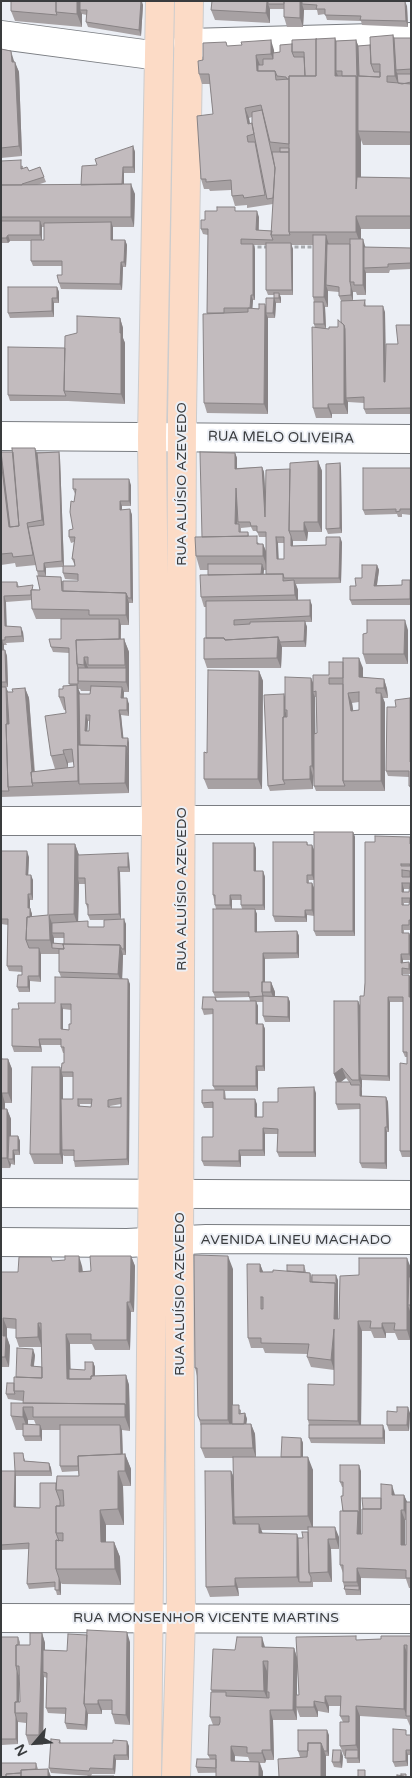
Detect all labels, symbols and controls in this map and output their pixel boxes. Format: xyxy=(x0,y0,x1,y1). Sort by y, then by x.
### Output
street label: RUA ALUÍSIO AZEVEDO xyxy=(174,402,190,566)
street label: RUA MELO OLIVEIRA xyxy=(208,428,354,448)
street label: RUA ALUÍSIO AZEVEDO xyxy=(174,807,190,971)
street label: RUA ALUÍSIO AZEVEDO xyxy=(172,1212,188,1376)
street label: AVENIDA LINEU MACHADO xyxy=(201,1232,391,1248)
street label: RUA MONSENHOR VICENTE MARTINS xyxy=(73,1610,339,1626)
north arrow xyxy=(10,1718,60,1768)
text: N xyxy=(11,1741,31,1759)

